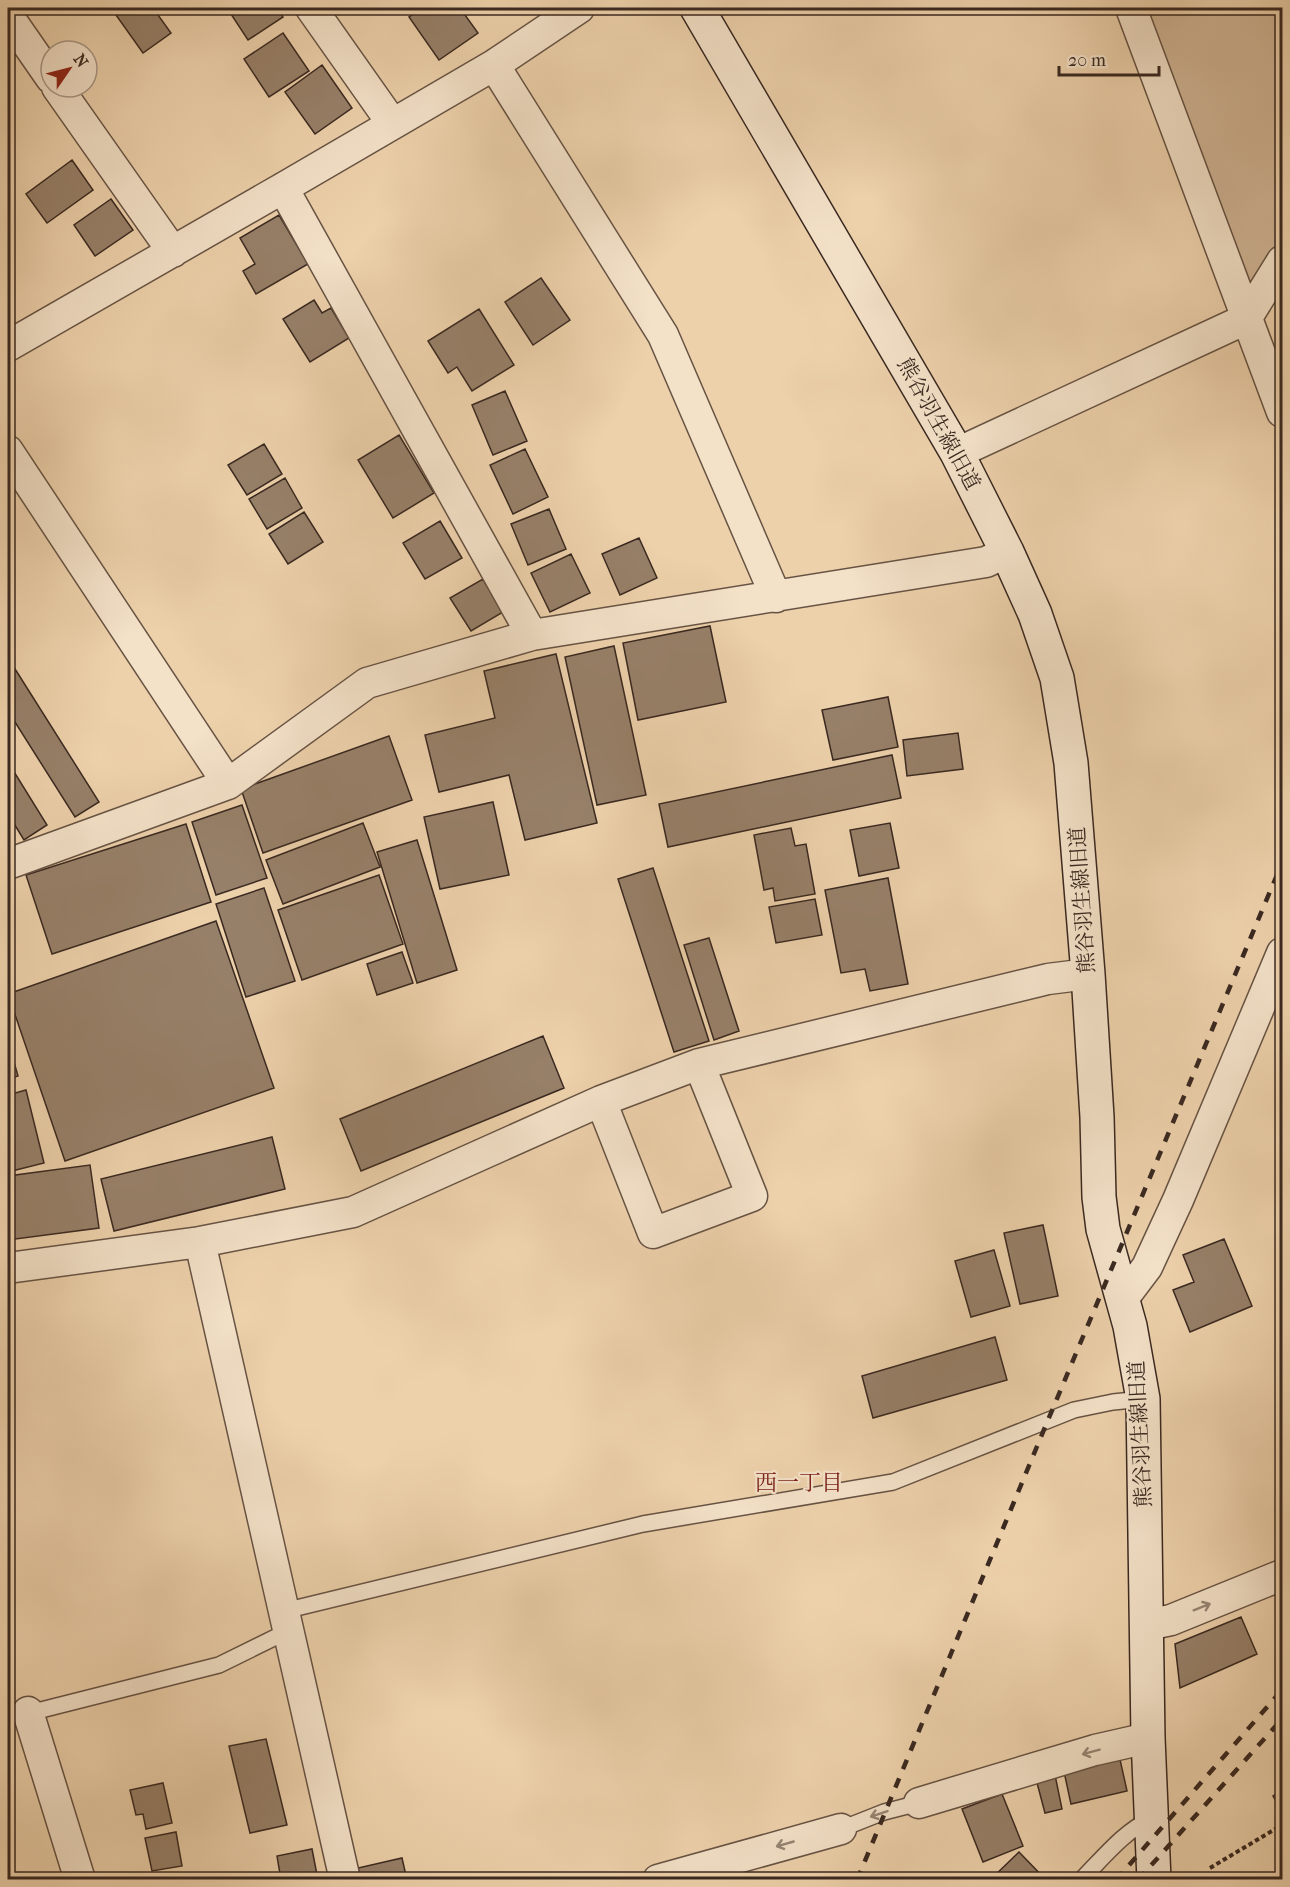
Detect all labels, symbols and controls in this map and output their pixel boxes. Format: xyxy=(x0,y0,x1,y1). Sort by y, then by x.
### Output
north arrow xyxy=(39,39,99,99)
scale bar xyxy=(1059,39,1160,77)
text: N xyxy=(70,50,93,72)
text: 20 m xyxy=(1068,50,1106,71)
street label: 熊谷羽生線旧道 xyxy=(893,354,985,494)
street label: 熊谷羽生線旧道 xyxy=(1065,826,1099,974)
street label: 熊谷羽生線旧道 xyxy=(1124,1360,1156,1508)
district label: 西一丁目 xyxy=(755,1470,843,1496)
one-way arrow xyxy=(1192,1601,1211,1612)
one-way arrow xyxy=(1082,1747,1101,1758)
one-way arrow xyxy=(870,1809,889,1820)
one-way arrow xyxy=(775,1839,794,1850)

